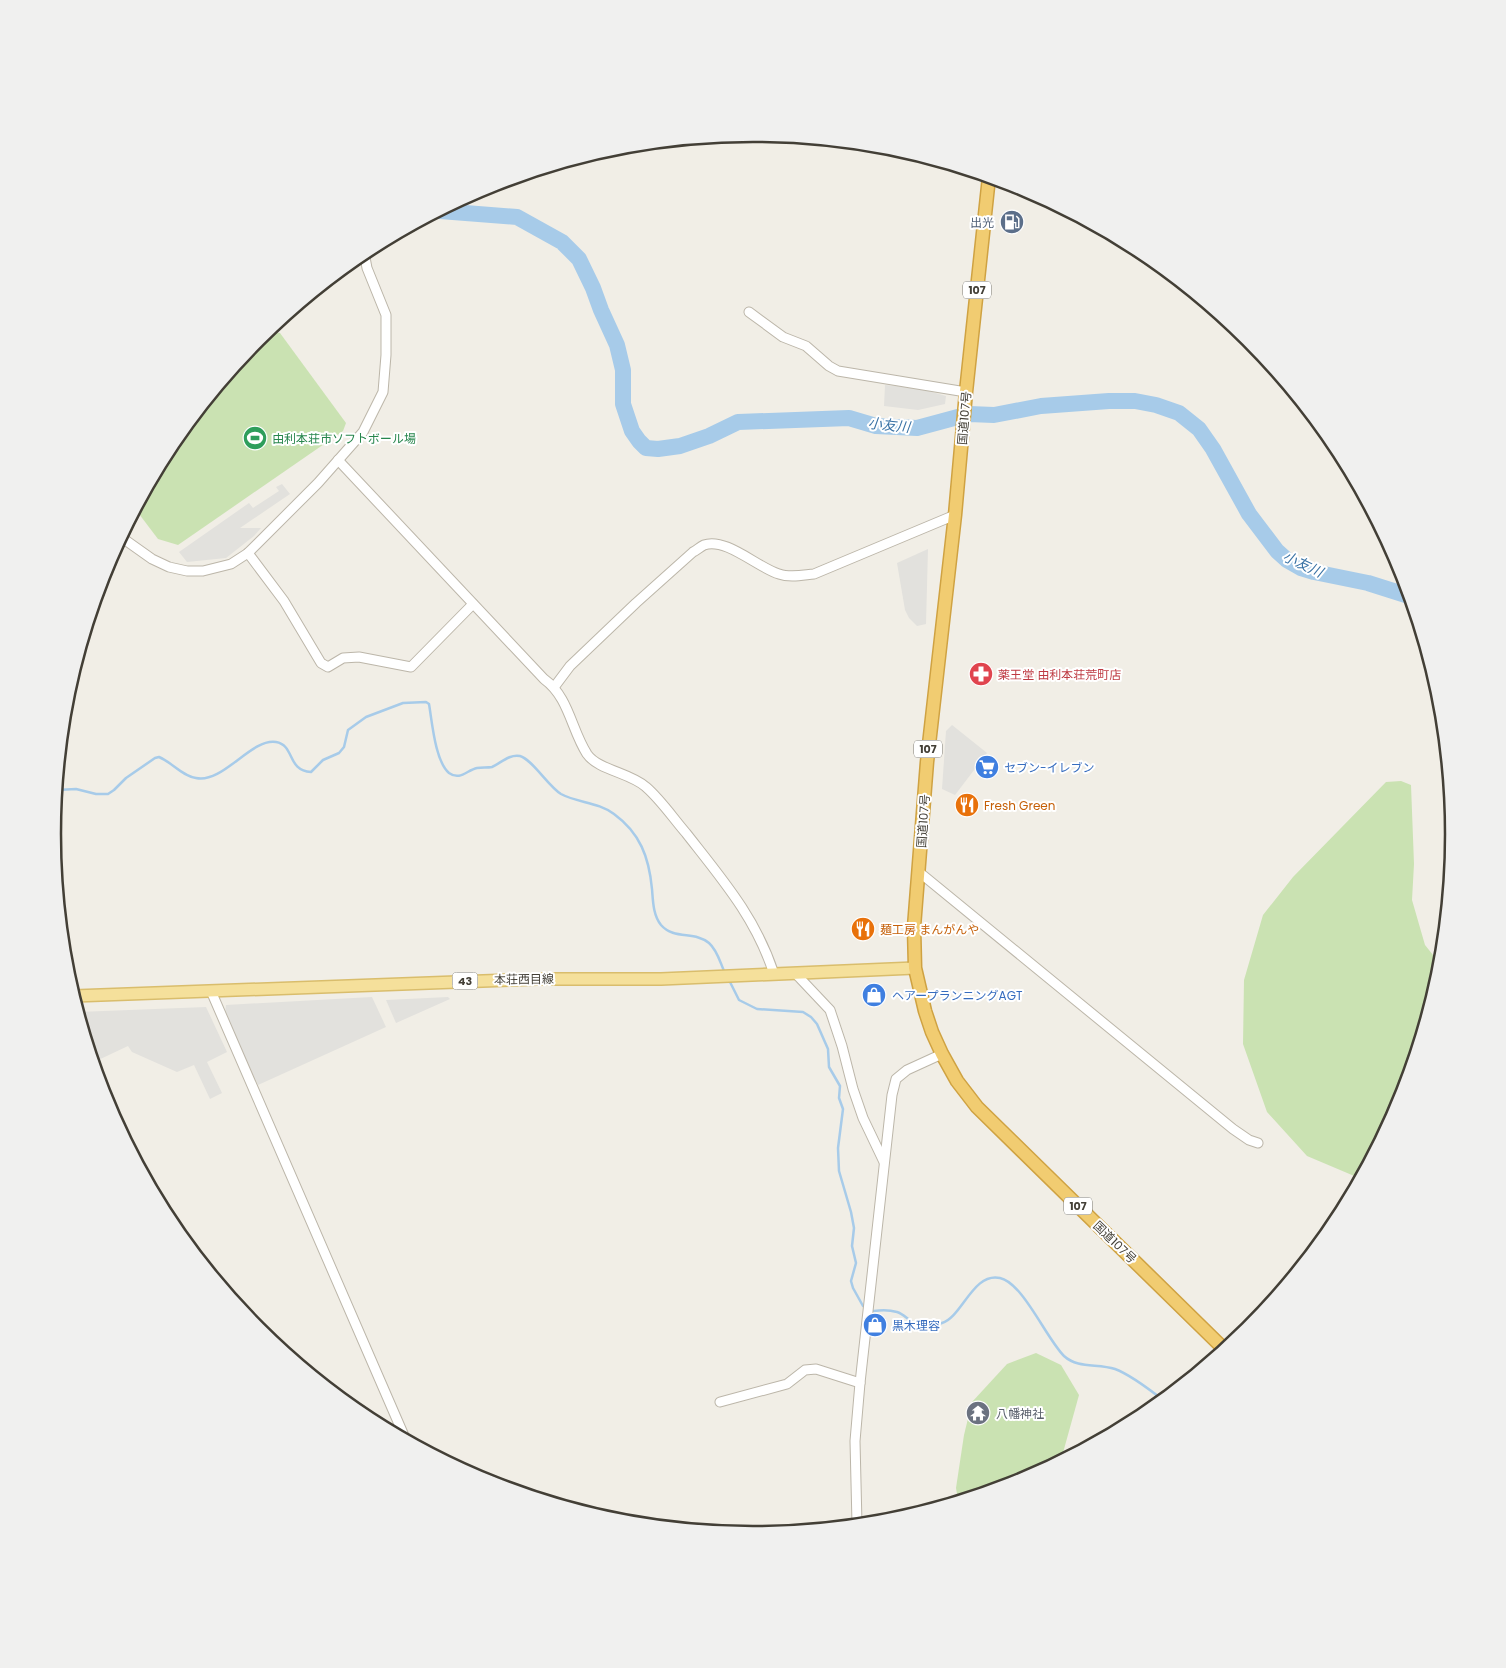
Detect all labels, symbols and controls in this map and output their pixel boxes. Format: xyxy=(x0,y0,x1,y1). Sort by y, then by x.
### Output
fuel station icon: 出光 xyxy=(999,209,1025,235)
place label: 出光 xyxy=(970,214,994,231)
road number: 107 xyxy=(963,282,991,298)
street label: 国道107号 xyxy=(953,390,975,446)
water label: 小友川 xyxy=(867,413,913,437)
sports icon: 由利本荘市ソフトボール場 xyxy=(242,425,268,451)
place label: 由利本荘市ソフトボール場 xyxy=(272,430,416,447)
water label: 小友川 xyxy=(1280,546,1328,583)
pharmacy icon: 薬王堂 由利本荘荒町店 xyxy=(968,661,994,687)
place label: 薬王堂 由利本荘荒町店 xyxy=(998,666,1121,683)
road number: 107 xyxy=(914,741,942,758)
supermarket icon: セブン-イレブン xyxy=(974,754,1000,780)
place label: セブン-イレブン xyxy=(1004,759,1095,776)
restaurant icon: Fresh Green xyxy=(954,792,980,818)
street label: 国道107号 xyxy=(913,794,933,848)
place label: Fresh Green xyxy=(984,797,1056,814)
restaurant icon: 麺工房 まんがんや xyxy=(850,916,876,942)
place label: 麺工房 まんがんや xyxy=(880,921,979,938)
street label: 本荘西目線 xyxy=(494,970,554,988)
road number: 43 xyxy=(452,972,478,989)
shop icon: ヘアープランニングAGT xyxy=(861,982,887,1008)
place label: ヘアープランニングAGT xyxy=(892,987,1023,1004)
road number: 107 xyxy=(1064,1198,1092,1214)
street label: 国道107号 xyxy=(1090,1217,1140,1267)
shop icon: 黒木理容 xyxy=(862,1312,888,1338)
place label: 黒木理容 xyxy=(892,1317,940,1334)
temple icon: 八幡神社 xyxy=(965,1400,991,1426)
place label: 八幡神社 xyxy=(996,1405,1044,1422)

